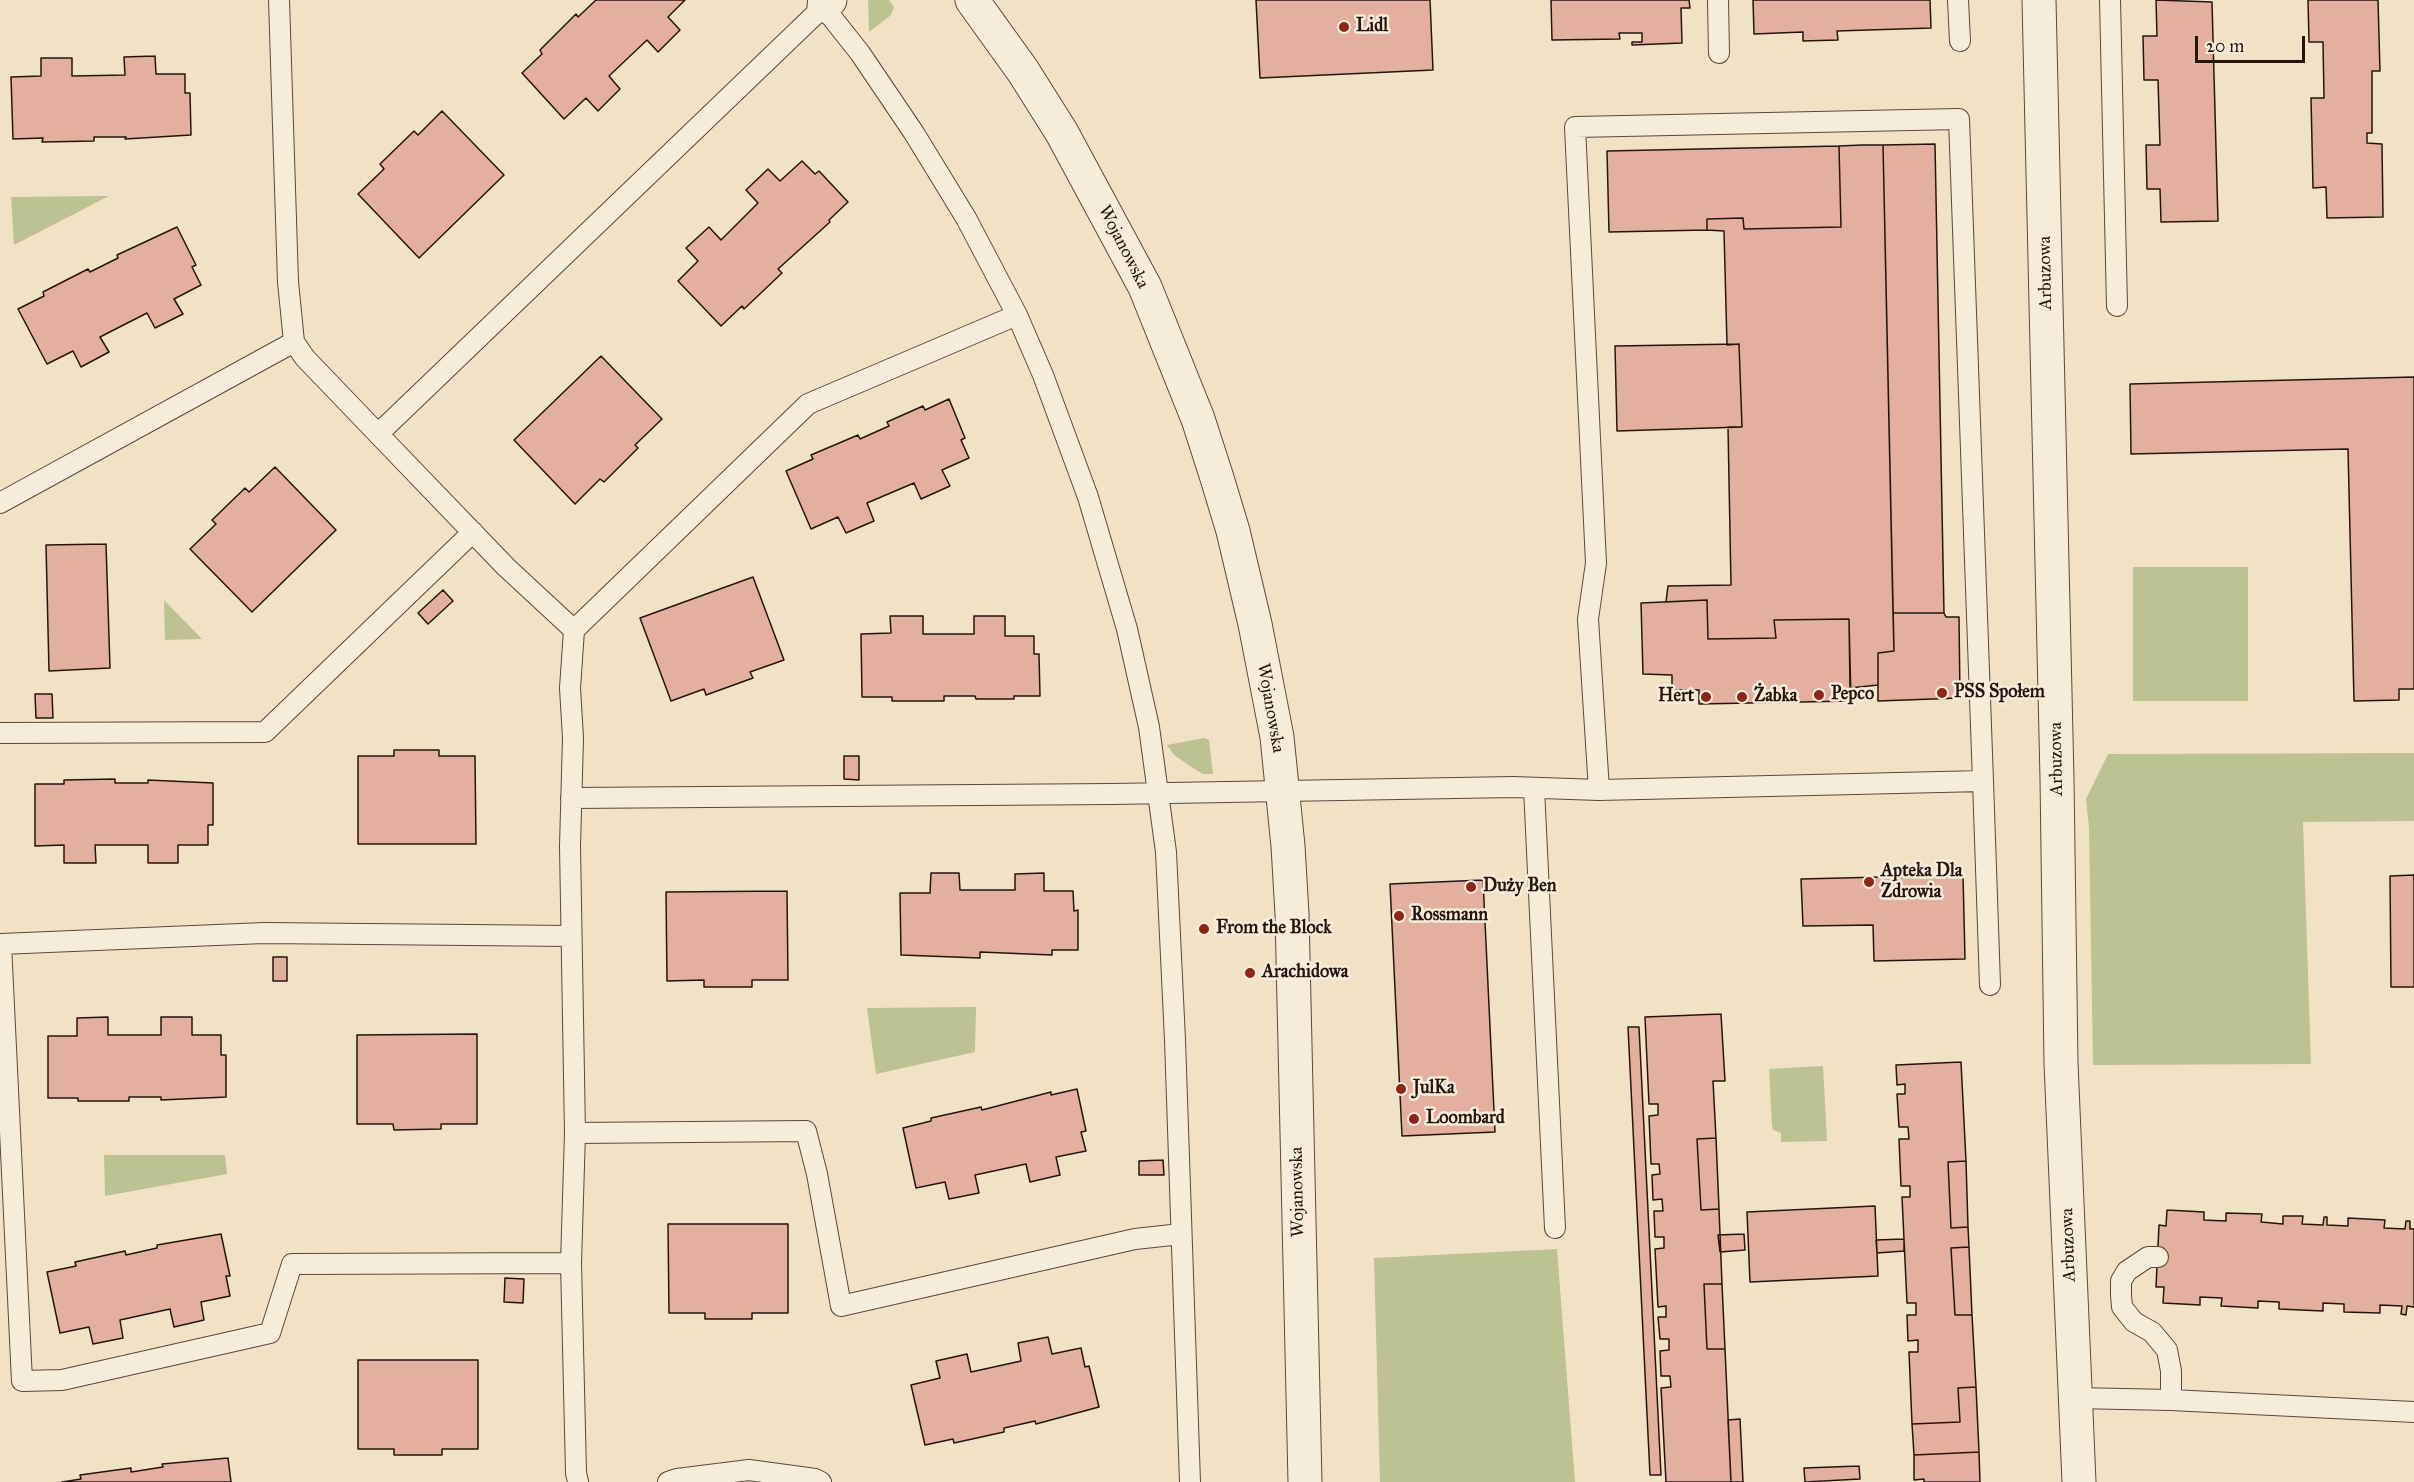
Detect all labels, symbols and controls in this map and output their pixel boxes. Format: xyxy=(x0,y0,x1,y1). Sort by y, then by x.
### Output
place label: Lidl xyxy=(1356,16,1388,38)
marker: Lidl xyxy=(1337,20,1351,34)
scale bar xyxy=(2198,24,2308,62)
text: 20 m xyxy=(2206,35,2244,57)
street label: Wojanowska xyxy=(1093,202,1153,292)
street label: Arbuzowa xyxy=(2035,236,2057,310)
street label: Wojanowska xyxy=(1251,661,1289,755)
place label: PSS Społem xyxy=(1954,682,2045,704)
place label: Pepco xyxy=(1831,684,1874,706)
place label: Hert xyxy=(1658,686,1694,708)
place label: Żabka xyxy=(1754,686,1797,708)
marker: PSS Społem xyxy=(1935,686,1949,700)
marker: Pepco xyxy=(1812,688,1826,702)
marker: Hert xyxy=(1699,690,1713,704)
marker: Żabka xyxy=(1735,690,1749,704)
street label: Arbuzowa xyxy=(2046,722,2068,796)
place label: Apteka Dla Zdrowia xyxy=(1881,861,1962,904)
marker: Apteka Dla Zdrowia xyxy=(1862,875,1876,889)
place label: Duży Ben xyxy=(1483,876,1557,898)
marker: Duży Ben xyxy=(1464,880,1478,894)
place label: Rossmann xyxy=(1411,905,1488,927)
marker: Rossmann xyxy=(1392,909,1406,923)
place label: From the Block xyxy=(1216,918,1332,940)
marker: From the Block xyxy=(1197,922,1211,936)
place label: Arachidowa xyxy=(1262,962,1348,984)
marker: Arachidowa xyxy=(1243,966,1257,980)
place label: JulKa xyxy=(1413,1078,1455,1100)
marker: JulKa xyxy=(1394,1082,1408,1096)
place label: Loombard xyxy=(1426,1108,1505,1130)
marker: Loombard xyxy=(1407,1112,1421,1126)
street label: Wojanowska xyxy=(1286,1146,1310,1238)
street label: Arbuzowa xyxy=(2057,1208,2081,1282)

